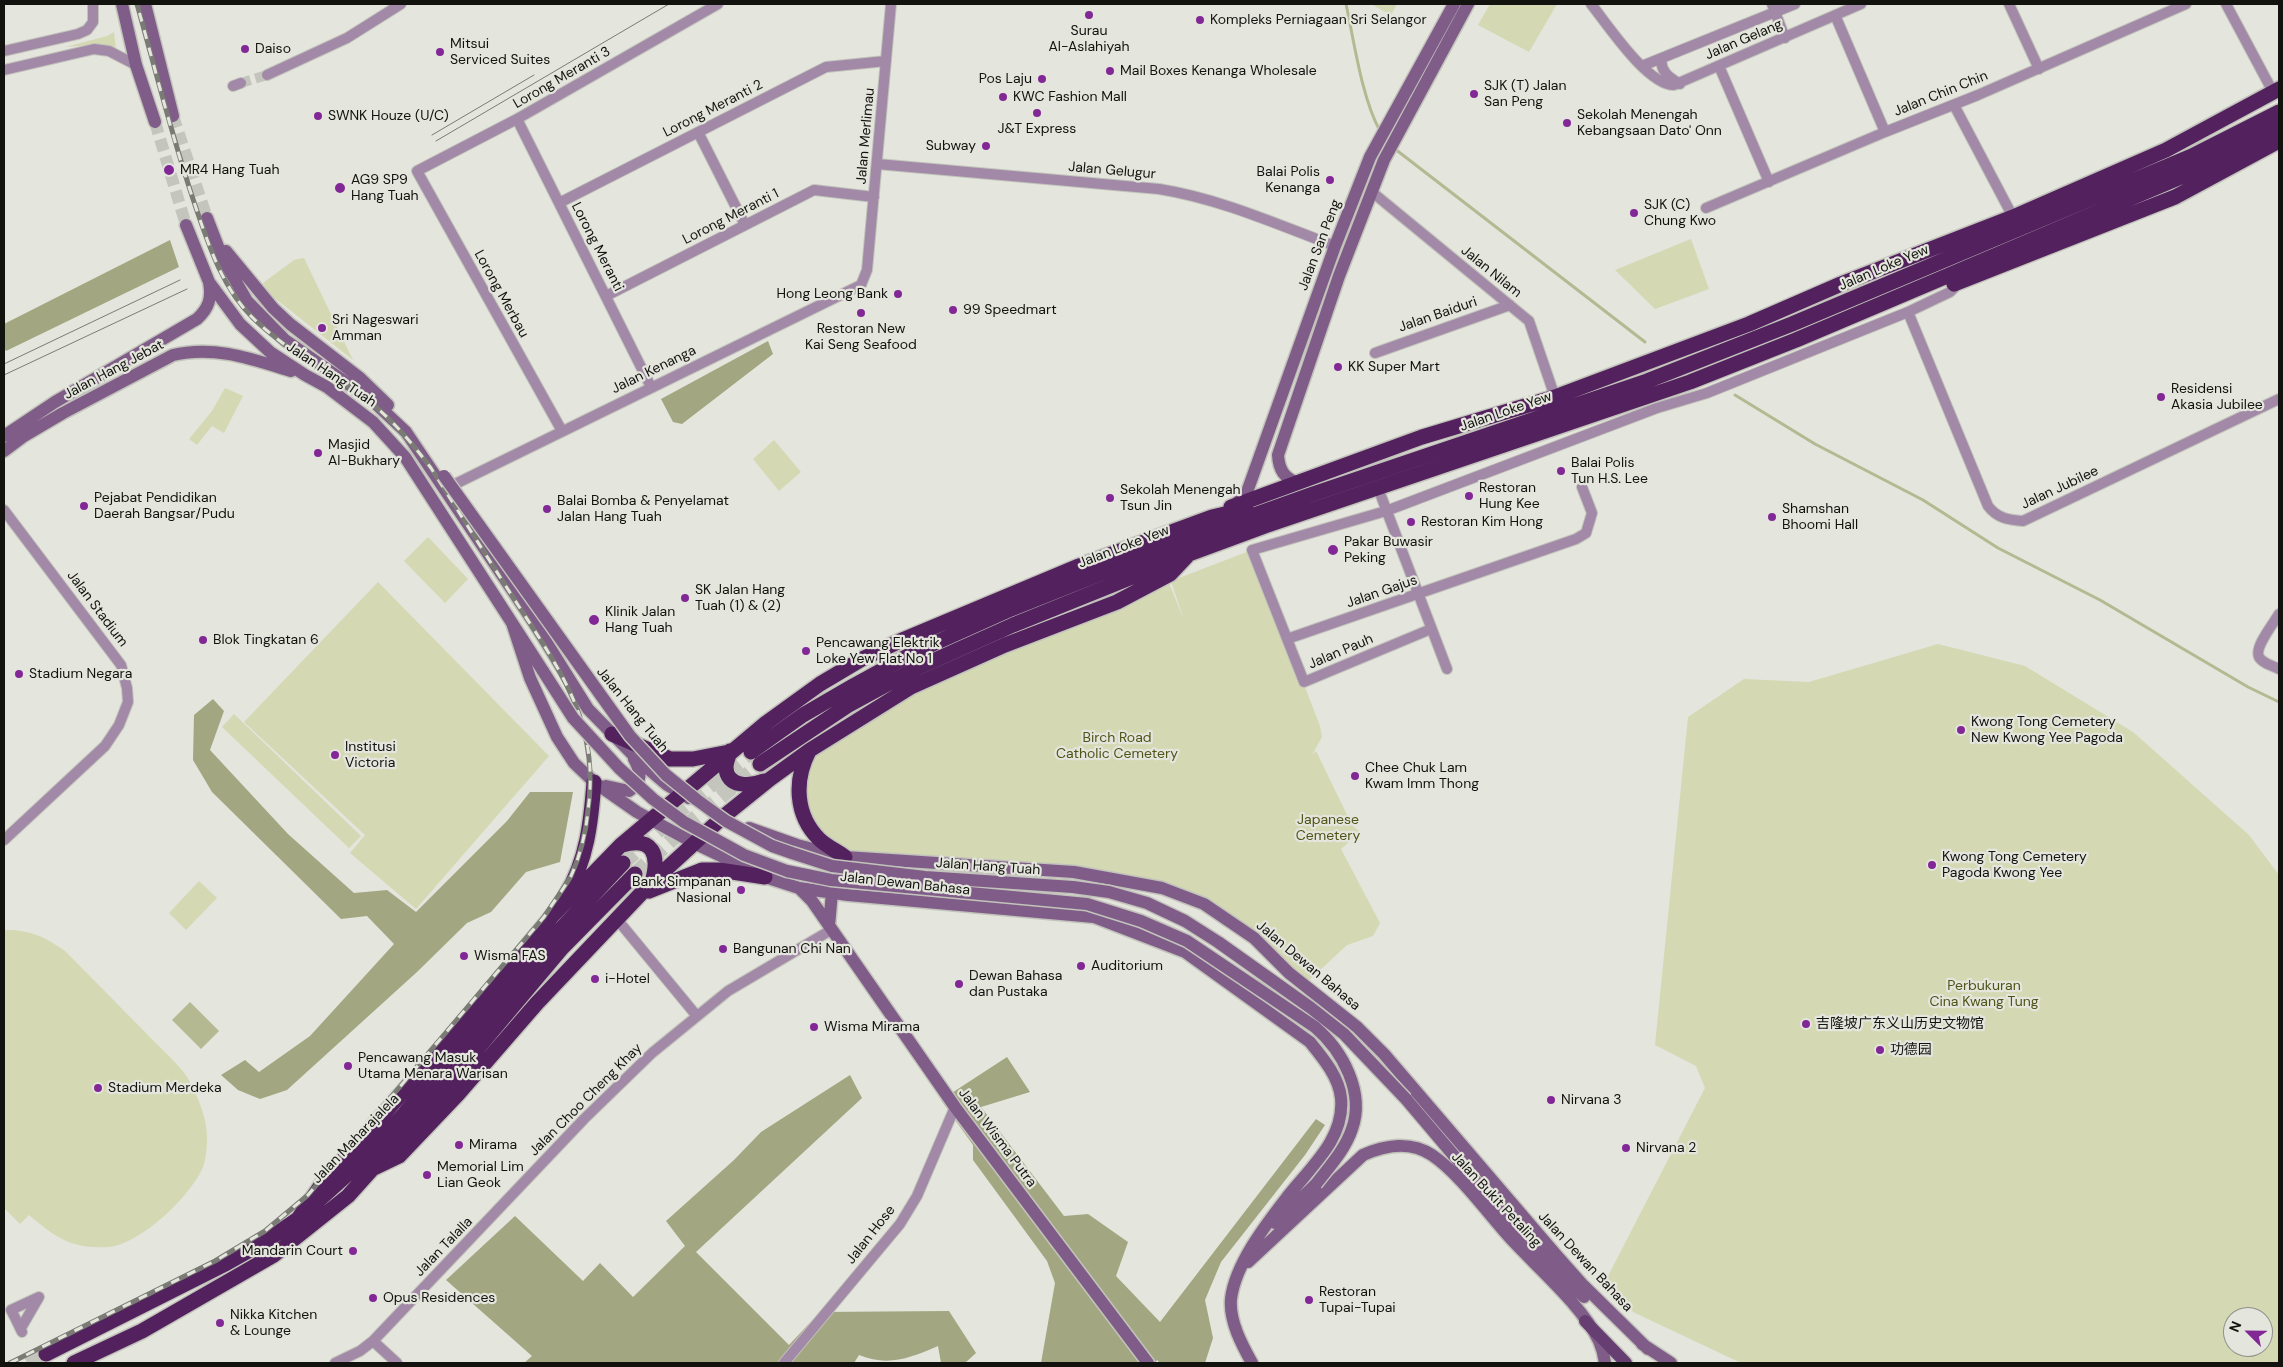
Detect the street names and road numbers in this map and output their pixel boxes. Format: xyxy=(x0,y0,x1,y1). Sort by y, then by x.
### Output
street label: Jalan Gelang xyxy=(1703,16,1785,64)
street label: Lorong Meranti 3 xyxy=(510,43,614,113)
street label: Jalan Chin Chin xyxy=(1892,68,1990,120)
street label: Lorong Meranti 2 xyxy=(660,77,766,141)
street label: Jalan Merlimau xyxy=(853,87,879,185)
street label: Jalan Gelugur xyxy=(1068,159,1156,183)
street label: Lorong Meranti 1 xyxy=(680,186,782,248)
street label: Jalan San Peng xyxy=(1295,197,1345,293)
street label: Lorong Meranti xyxy=(567,200,627,294)
street label: Jalan Nilam xyxy=(1457,242,1525,302)
street label: Jalan Loke Yew xyxy=(1837,242,1931,294)
street label: Lorong Merbau xyxy=(470,247,532,341)
street label: Jalan Baiduri xyxy=(1397,294,1479,336)
street label: Jalan Hang Jebat xyxy=(61,337,167,403)
street label: Jalan Hang Tuah xyxy=(283,339,379,411)
street label: Jalan Kenanga xyxy=(609,342,699,398)
street label: Jalan Loke Yew xyxy=(1458,388,1554,436)
street label: Jalan Jubilee xyxy=(2019,463,2101,513)
street label: Jalan Loke Yew xyxy=(1076,522,1172,572)
street label: Jalan Stadium xyxy=(63,568,131,650)
street label: Jalan Gajus xyxy=(1344,572,1420,612)
street label: Jalan Pauh xyxy=(1306,631,1376,673)
street label: Jalan Hang Tuah xyxy=(593,664,671,756)
street label: Jalan Hang Tuah xyxy=(935,855,1041,879)
street label: Jalan Dewan Bahasa xyxy=(839,869,971,899)
street label: Jalan Dewan Bahasa xyxy=(1253,918,1363,1014)
street label: Jalan Choo Cheng Khay xyxy=(526,1040,646,1160)
street label: Jalan Wisma Putra xyxy=(954,1085,1040,1191)
street label: Jalan Maharajalela xyxy=(309,1091,403,1187)
street label: Jalan Bukit Petaling xyxy=(1448,1149,1544,1251)
street label: Jalan Hose xyxy=(843,1202,899,1268)
street label: Jalan Dewan Bahasa xyxy=(1534,1209,1636,1315)
street label: Jalan Talalla xyxy=(412,1214,476,1280)

